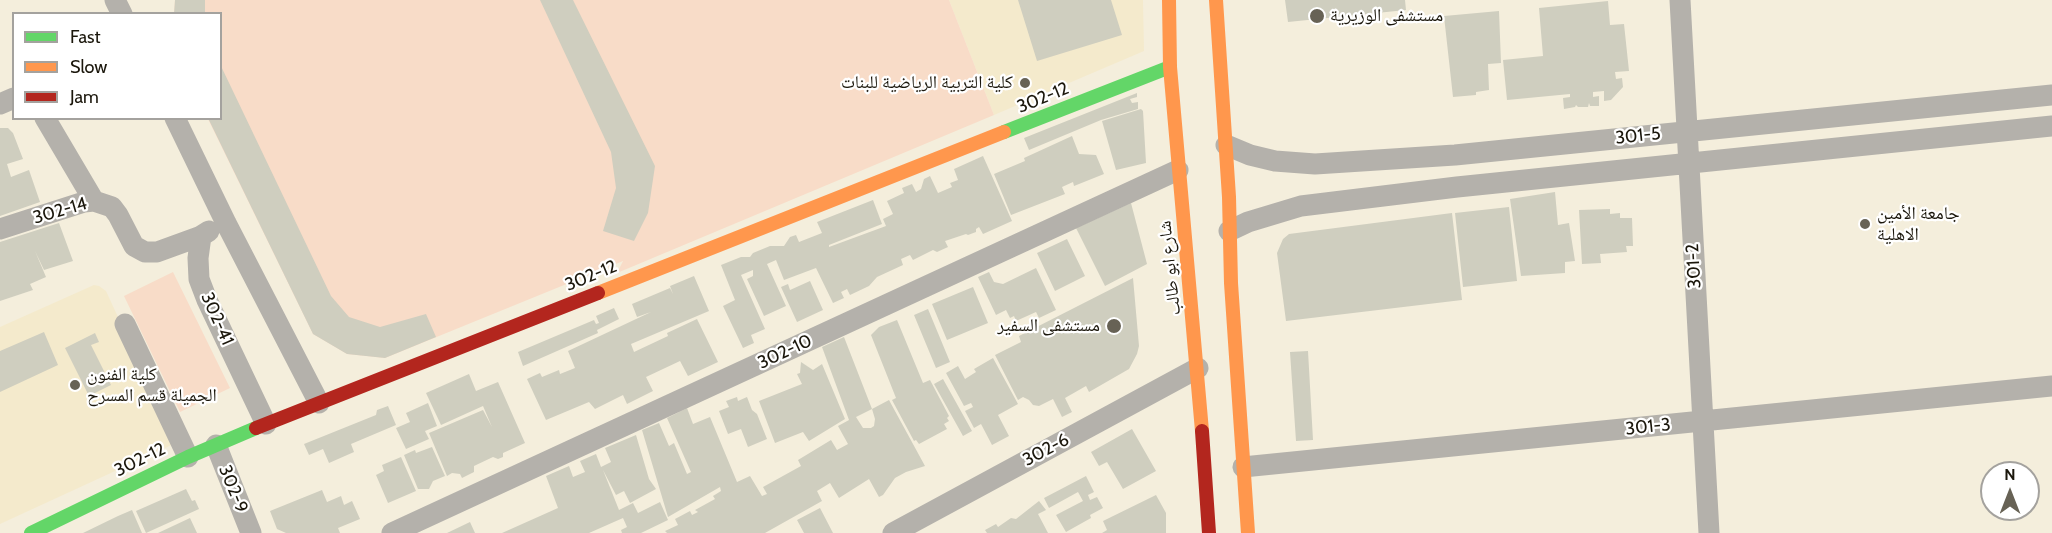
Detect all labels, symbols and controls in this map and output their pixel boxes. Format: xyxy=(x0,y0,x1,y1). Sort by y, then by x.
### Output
place label: مستشفى الوزيرية xyxy=(1330,5,1443,27)
marker: مستشفى الوزيرية xyxy=(1308,7,1326,25)
legend xyxy=(12,12,222,120)
text: Fast xyxy=(70,26,101,48)
text: Slow xyxy=(70,56,107,78)
place label: كلية التربية الرياضية للبنات xyxy=(841,72,1013,94)
marker: كلية التربية الرياضية للبنات xyxy=(1018,76,1032,90)
street label: 302-12 xyxy=(1014,78,1072,118)
text: Jam xyxy=(70,86,99,108)
street label: 301-5 xyxy=(1614,123,1662,149)
street label: 302-14 xyxy=(31,193,89,229)
place label: جامعة الأمين الاهلية xyxy=(1877,203,1960,246)
marker: جامعة الأمين الاهلية xyxy=(1858,217,1872,231)
street label: شارع ابو طالب xyxy=(1154,220,1186,316)
street label: 301-2 xyxy=(1682,243,1706,289)
street label: 302-12 xyxy=(562,256,620,296)
street label: 302-41 xyxy=(196,289,238,349)
place label: مستشفى السفير xyxy=(997,315,1100,337)
marker: مستشفى السفير xyxy=(1105,317,1123,335)
street label: 302-10 xyxy=(754,330,816,374)
place label: كلية الفنون الجميلة قسم المسرح xyxy=(87,364,217,406)
marker: كلية الفنون الجميلة قسم المسرح xyxy=(68,378,82,392)
street label: 301-3 xyxy=(1624,414,1672,440)
street label: 302-6 xyxy=(1019,429,1073,471)
street label: 302-12 xyxy=(111,438,169,482)
north arrow xyxy=(1980,461,2040,521)
street label: 302-9 xyxy=(214,462,252,516)
text: N xyxy=(2004,465,2016,484)

